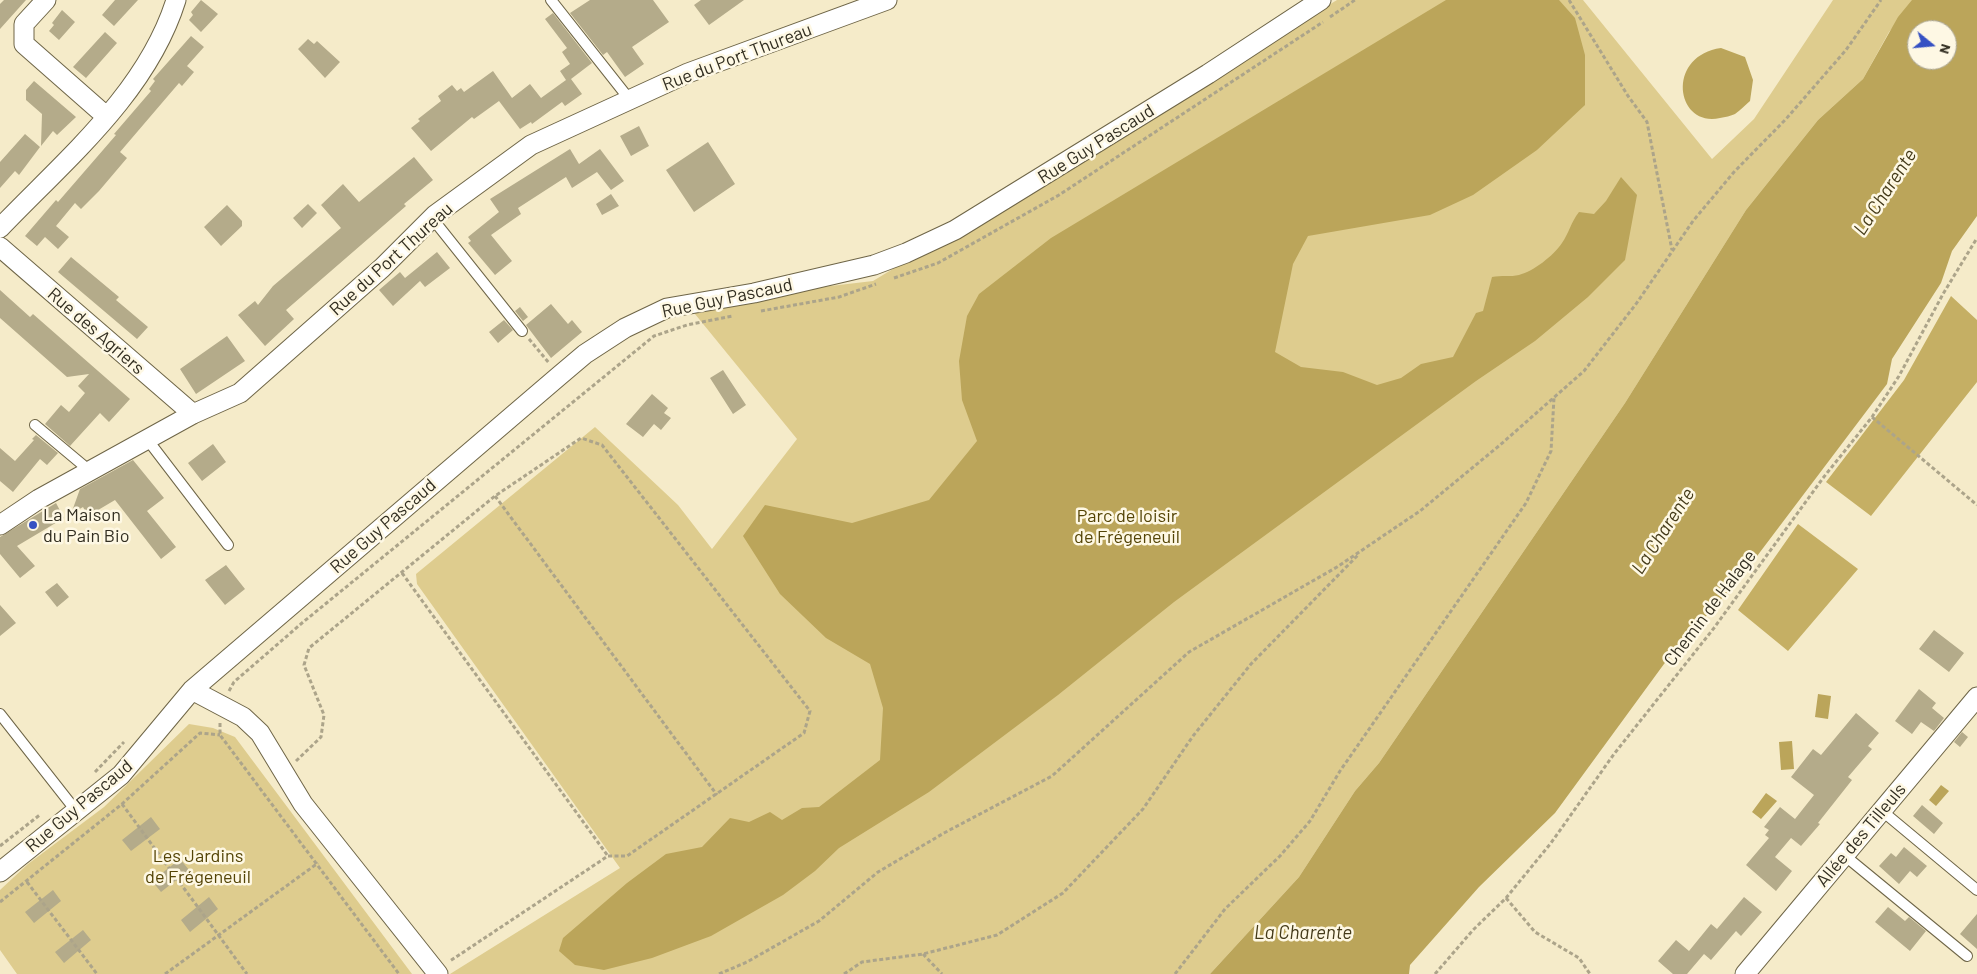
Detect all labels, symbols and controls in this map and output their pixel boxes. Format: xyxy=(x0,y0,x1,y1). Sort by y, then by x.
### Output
street label: Rue du Port Thureau xyxy=(659,19,815,95)
north arrow xyxy=(1907,20,1957,70)
text: N xyxy=(1936,42,1955,56)
street label: Rue Guy Pascaud xyxy=(1034,100,1158,188)
water label: La Charente xyxy=(1849,145,1921,239)
street label: Rue du Port Thureau xyxy=(325,198,457,320)
street label: Rue Guy Pascaud xyxy=(660,274,794,322)
street label: Rue des Agriers xyxy=(43,283,149,379)
street label: Rue Guy Pascaud xyxy=(326,474,440,578)
water label: La Charente xyxy=(1627,484,1699,578)
place label: La Maison du Pain Bio xyxy=(43,504,129,546)
park label: Parc de loisir de Frégeneuil xyxy=(1074,505,1180,548)
marker: La Maison du Pain Bio xyxy=(27,519,39,531)
street label: Chemin de Halage xyxy=(1659,546,1761,670)
street label: Rue Guy Pascaud xyxy=(21,755,137,857)
street label: Allée des Tilleuls xyxy=(1811,779,1911,891)
park label: Les Jardins de Frégeneuil xyxy=(145,845,251,888)
water label: La Charente xyxy=(1254,922,1352,944)

